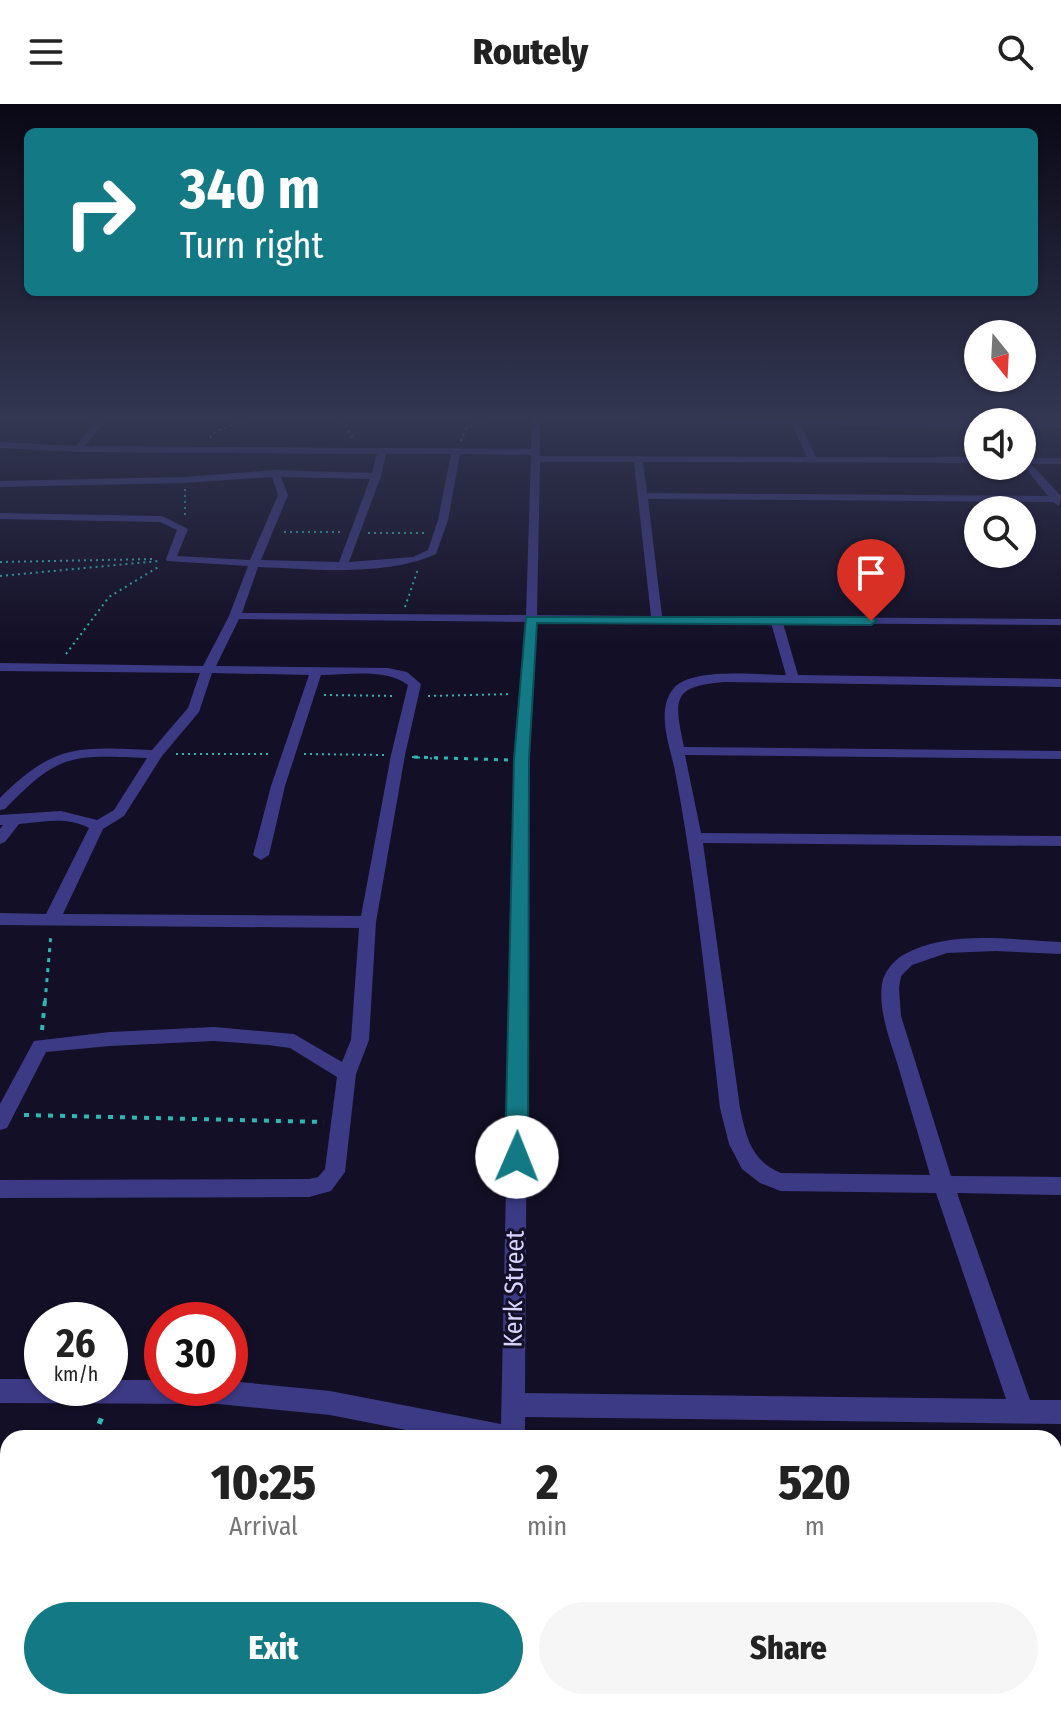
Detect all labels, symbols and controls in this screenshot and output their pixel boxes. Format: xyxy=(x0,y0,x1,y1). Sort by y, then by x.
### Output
icon: menu xyxy=(24,30,68,74)
text: Routely xyxy=(473,30,588,74)
icon: search xyxy=(993,30,1037,74)
text: 340 m xyxy=(180,156,320,223)
icon: right xyxy=(48,160,152,264)
text: Turn right xyxy=(180,224,323,268)
north arrow xyxy=(964,320,1036,392)
map controls xyxy=(964,320,1036,568)
button: sound xyxy=(964,408,1036,480)
button: search xyxy=(964,496,1036,568)
pin xyxy=(837,539,905,621)
icon: arrive xyxy=(849,551,893,595)
position arrow xyxy=(475,1115,559,1199)
street label: Kerk Street xyxy=(497,1230,531,1348)
speed limit sign: 30 xyxy=(144,1302,248,1406)
text: 26 xyxy=(56,1320,96,1368)
text: km/h xyxy=(54,1362,98,1386)
text: 10:25 xyxy=(211,1454,316,1512)
text: 2 xyxy=(536,1454,558,1512)
text: 520 xyxy=(778,1454,851,1512)
text: Arrival xyxy=(229,1511,298,1542)
text: min xyxy=(527,1511,567,1542)
text: m xyxy=(805,1511,825,1542)
button: Exit xyxy=(24,1602,523,1694)
button: Share xyxy=(539,1602,1038,1694)

